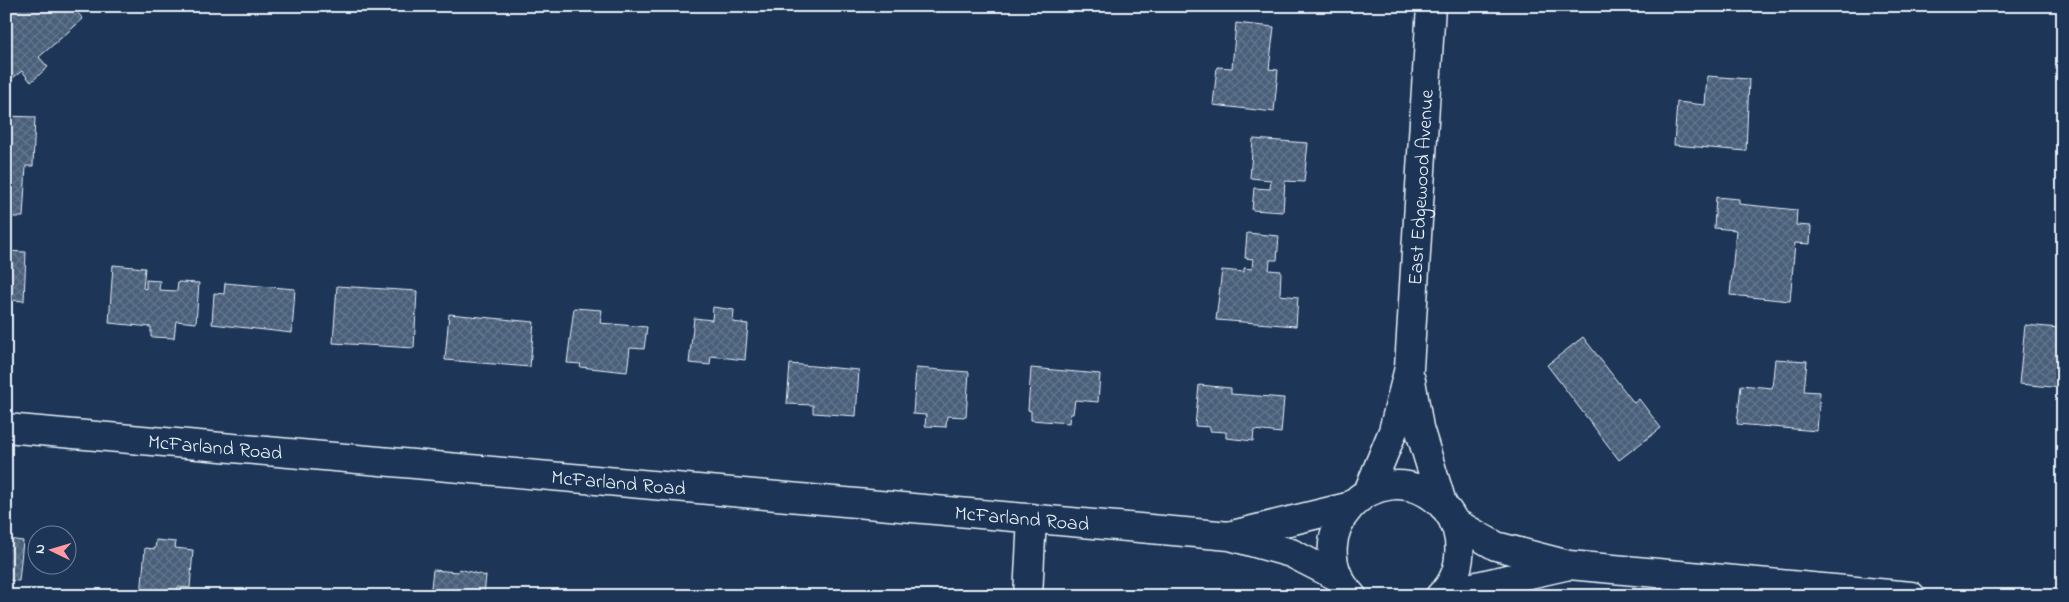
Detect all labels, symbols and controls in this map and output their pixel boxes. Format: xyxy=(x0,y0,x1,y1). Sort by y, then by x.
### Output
street label: East Edgewood Avenue xyxy=(1402,89,1443,286)
street label: McFarland Road xyxy=(147,429,283,469)
street label: McFarland Road xyxy=(550,464,687,505)
street label: McFarland Road xyxy=(953,500,1090,541)
north arrow xyxy=(28,524,78,574)
text: N xyxy=(30,543,51,555)

